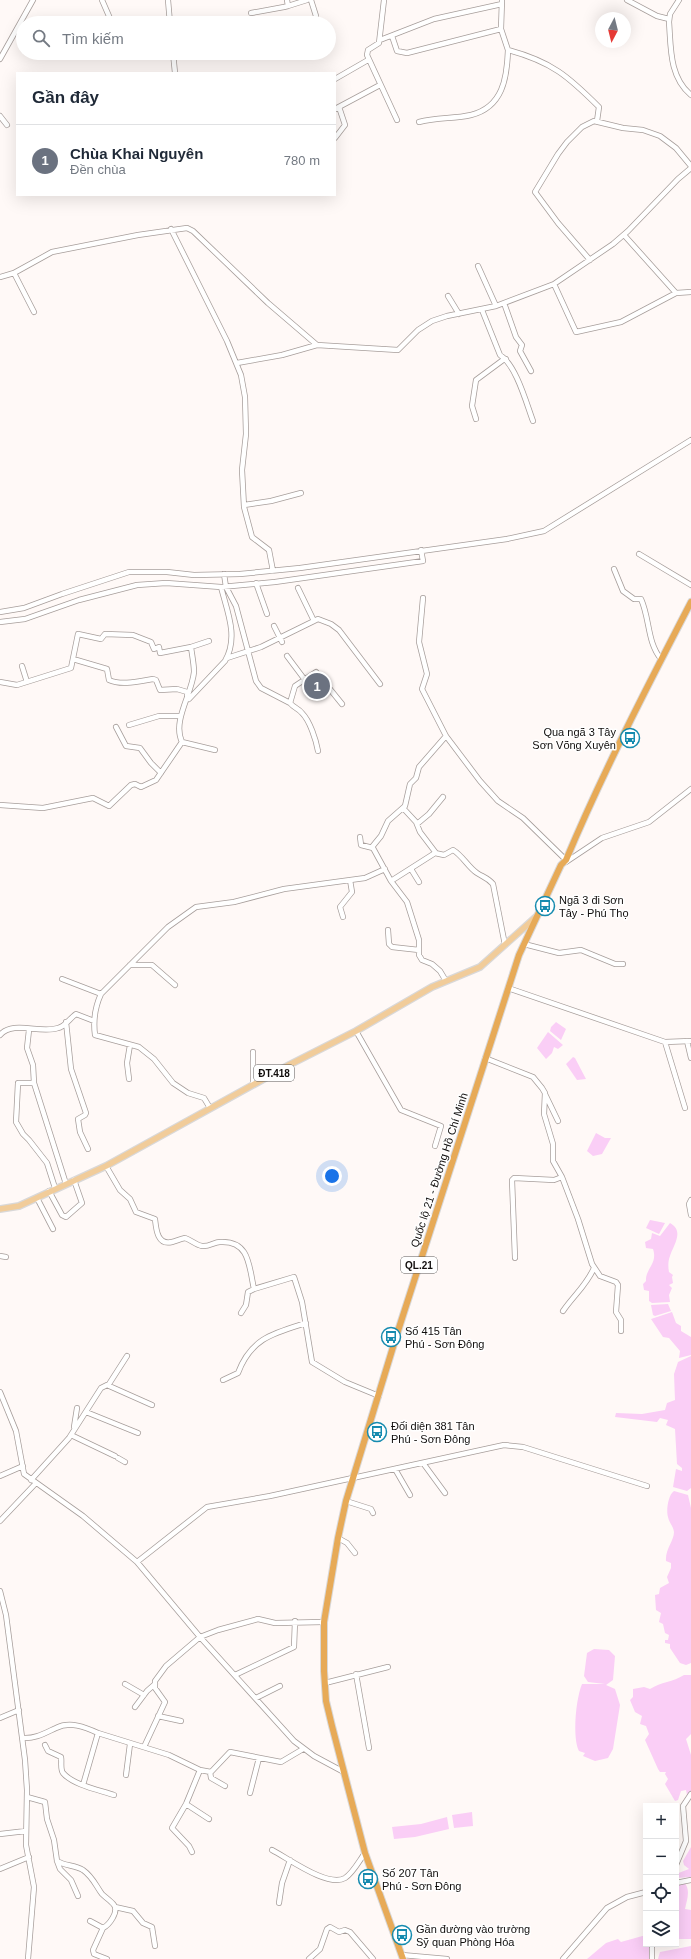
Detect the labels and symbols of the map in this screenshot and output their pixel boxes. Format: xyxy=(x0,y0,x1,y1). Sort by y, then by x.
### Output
north arrow xyxy=(595,12,631,48)
pin: 1 xyxy=(304,671,330,701)
place label: Qua ngã 3 Tây Sơn Võng Xuyên xyxy=(532,726,616,751)
bus stop icon: Qua ngã 3 Tây Sơn Võng Xuyên xyxy=(619,727,641,749)
place label: Ngã 3 đi Sơn Tây - Phú Thọ xyxy=(559,894,629,919)
bus stop icon: Ngã 3 đi Sơn Tây - Phú Thọ xyxy=(534,895,556,917)
road number: ĐT.418 xyxy=(254,1065,294,1081)
street label: Quốc lộ 21 - Đường Hồ Chí Minh xyxy=(408,1091,470,1249)
your location xyxy=(322,1166,342,1186)
road number: QL.21 xyxy=(401,1257,437,1273)
place label: Số 415 Tân Phú - Sơn Đông xyxy=(405,1325,484,1350)
bus stop icon: Số 415 Tân Phú - Sơn Đông xyxy=(380,1326,402,1348)
place label: Đối diện 381 Tân Phú - Sơn Đông xyxy=(391,1420,475,1445)
bus stop icon: Đối diện 381 Tân Phú - Sơn Đông xyxy=(366,1421,388,1443)
place label: Số 207 Tân Phú - Sơn Đông xyxy=(382,1867,461,1892)
bus stop icon: Số 207 Tân Phú - Sơn Đông xyxy=(357,1868,379,1890)
place label: Gần đường vào trường Sỹ quan Phòng Hóa xyxy=(416,1923,530,1948)
bus stop icon: Gần đường vào trường Sỹ quan Phòng Hóa xyxy=(391,1924,413,1946)

